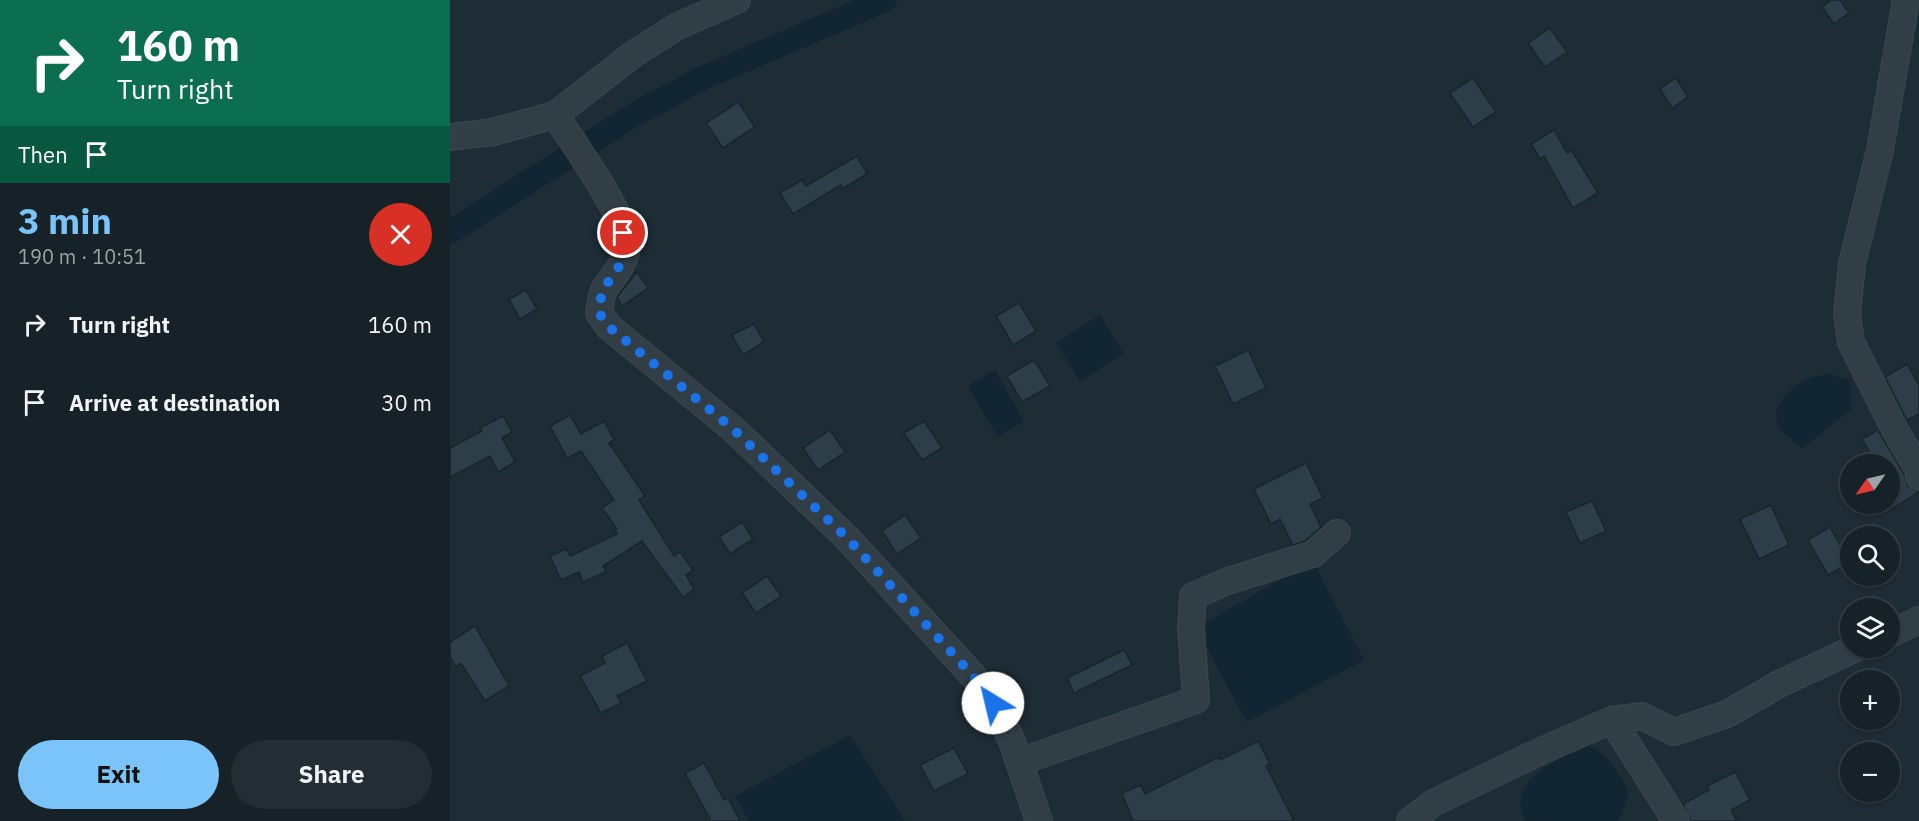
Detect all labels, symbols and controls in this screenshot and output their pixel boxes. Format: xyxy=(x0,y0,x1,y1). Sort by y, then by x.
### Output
text: 160 m xyxy=(117,18,240,73)
icon: right xyxy=(18,24,96,102)
text: Turn right xyxy=(117,71,234,106)
icon: arrive xyxy=(80,138,113,171)
text: Then xyxy=(18,140,68,169)
text: 3 min xyxy=(18,197,112,244)
button: close xyxy=(369,203,432,266)
pin xyxy=(597,207,648,258)
icon: arrive xyxy=(606,216,639,249)
text: 190 m · 10:51 xyxy=(18,243,146,270)
icon: right xyxy=(18,308,51,341)
text: Turn right xyxy=(69,310,170,339)
text: 160 m xyxy=(368,310,432,339)
icon: arrive xyxy=(18,386,51,419)
text: Arrive at destination xyxy=(69,388,280,417)
text: 30 m xyxy=(381,388,432,417)
north arrow xyxy=(1840,454,1900,514)
map controls xyxy=(1840,454,1900,802)
button: search xyxy=(1840,526,1900,586)
button: layers xyxy=(1840,598,1900,658)
button: + xyxy=(1840,670,1900,730)
position arrow xyxy=(961,671,1025,735)
button: Exit xyxy=(18,740,219,809)
button: Share xyxy=(231,740,432,809)
button: − xyxy=(1840,742,1900,802)

